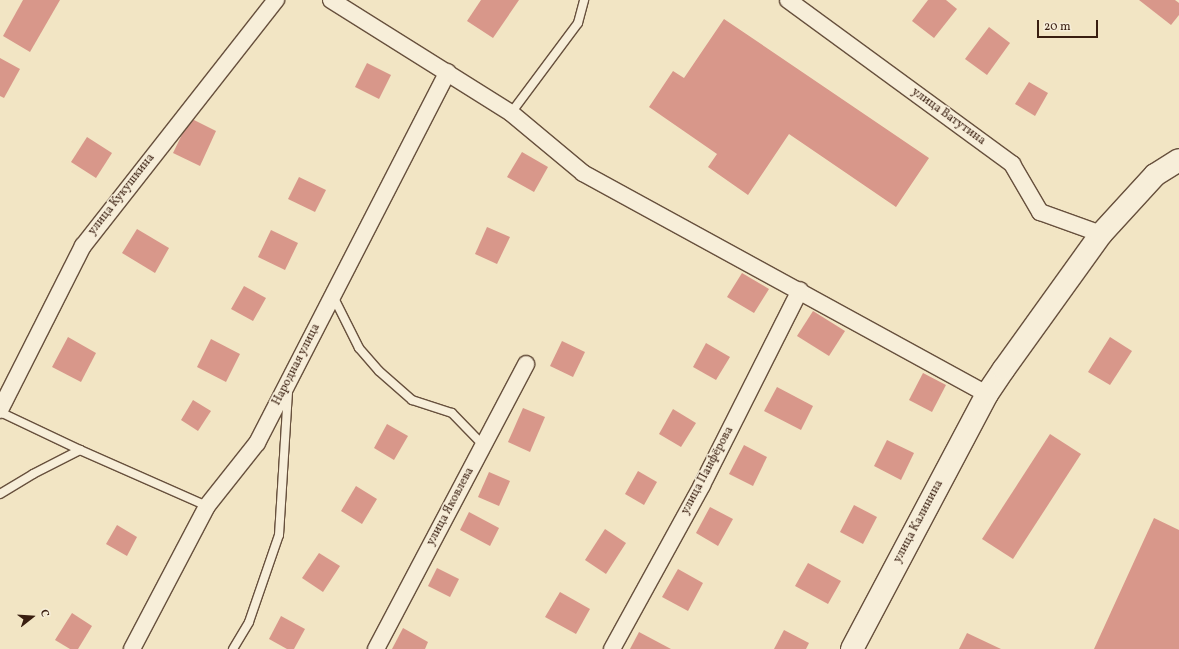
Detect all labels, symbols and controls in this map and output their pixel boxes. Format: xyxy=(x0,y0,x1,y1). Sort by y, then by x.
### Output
scale bar xyxy=(1039,12,1100,38)
text: 20 m xyxy=(1044,19,1071,35)
street label: улица Ватутина xyxy=(908,85,988,149)
street label: улица Кукушкина xyxy=(86,151,158,239)
street label: Народная улица xyxy=(270,322,324,408)
street label: улица Панфёрова xyxy=(679,425,737,517)
street label: улица Яковлева xyxy=(424,465,478,549)
street label: улица Калинина xyxy=(891,478,947,566)
north arrow xyxy=(12,597,52,637)
text: С xyxy=(36,608,52,619)

